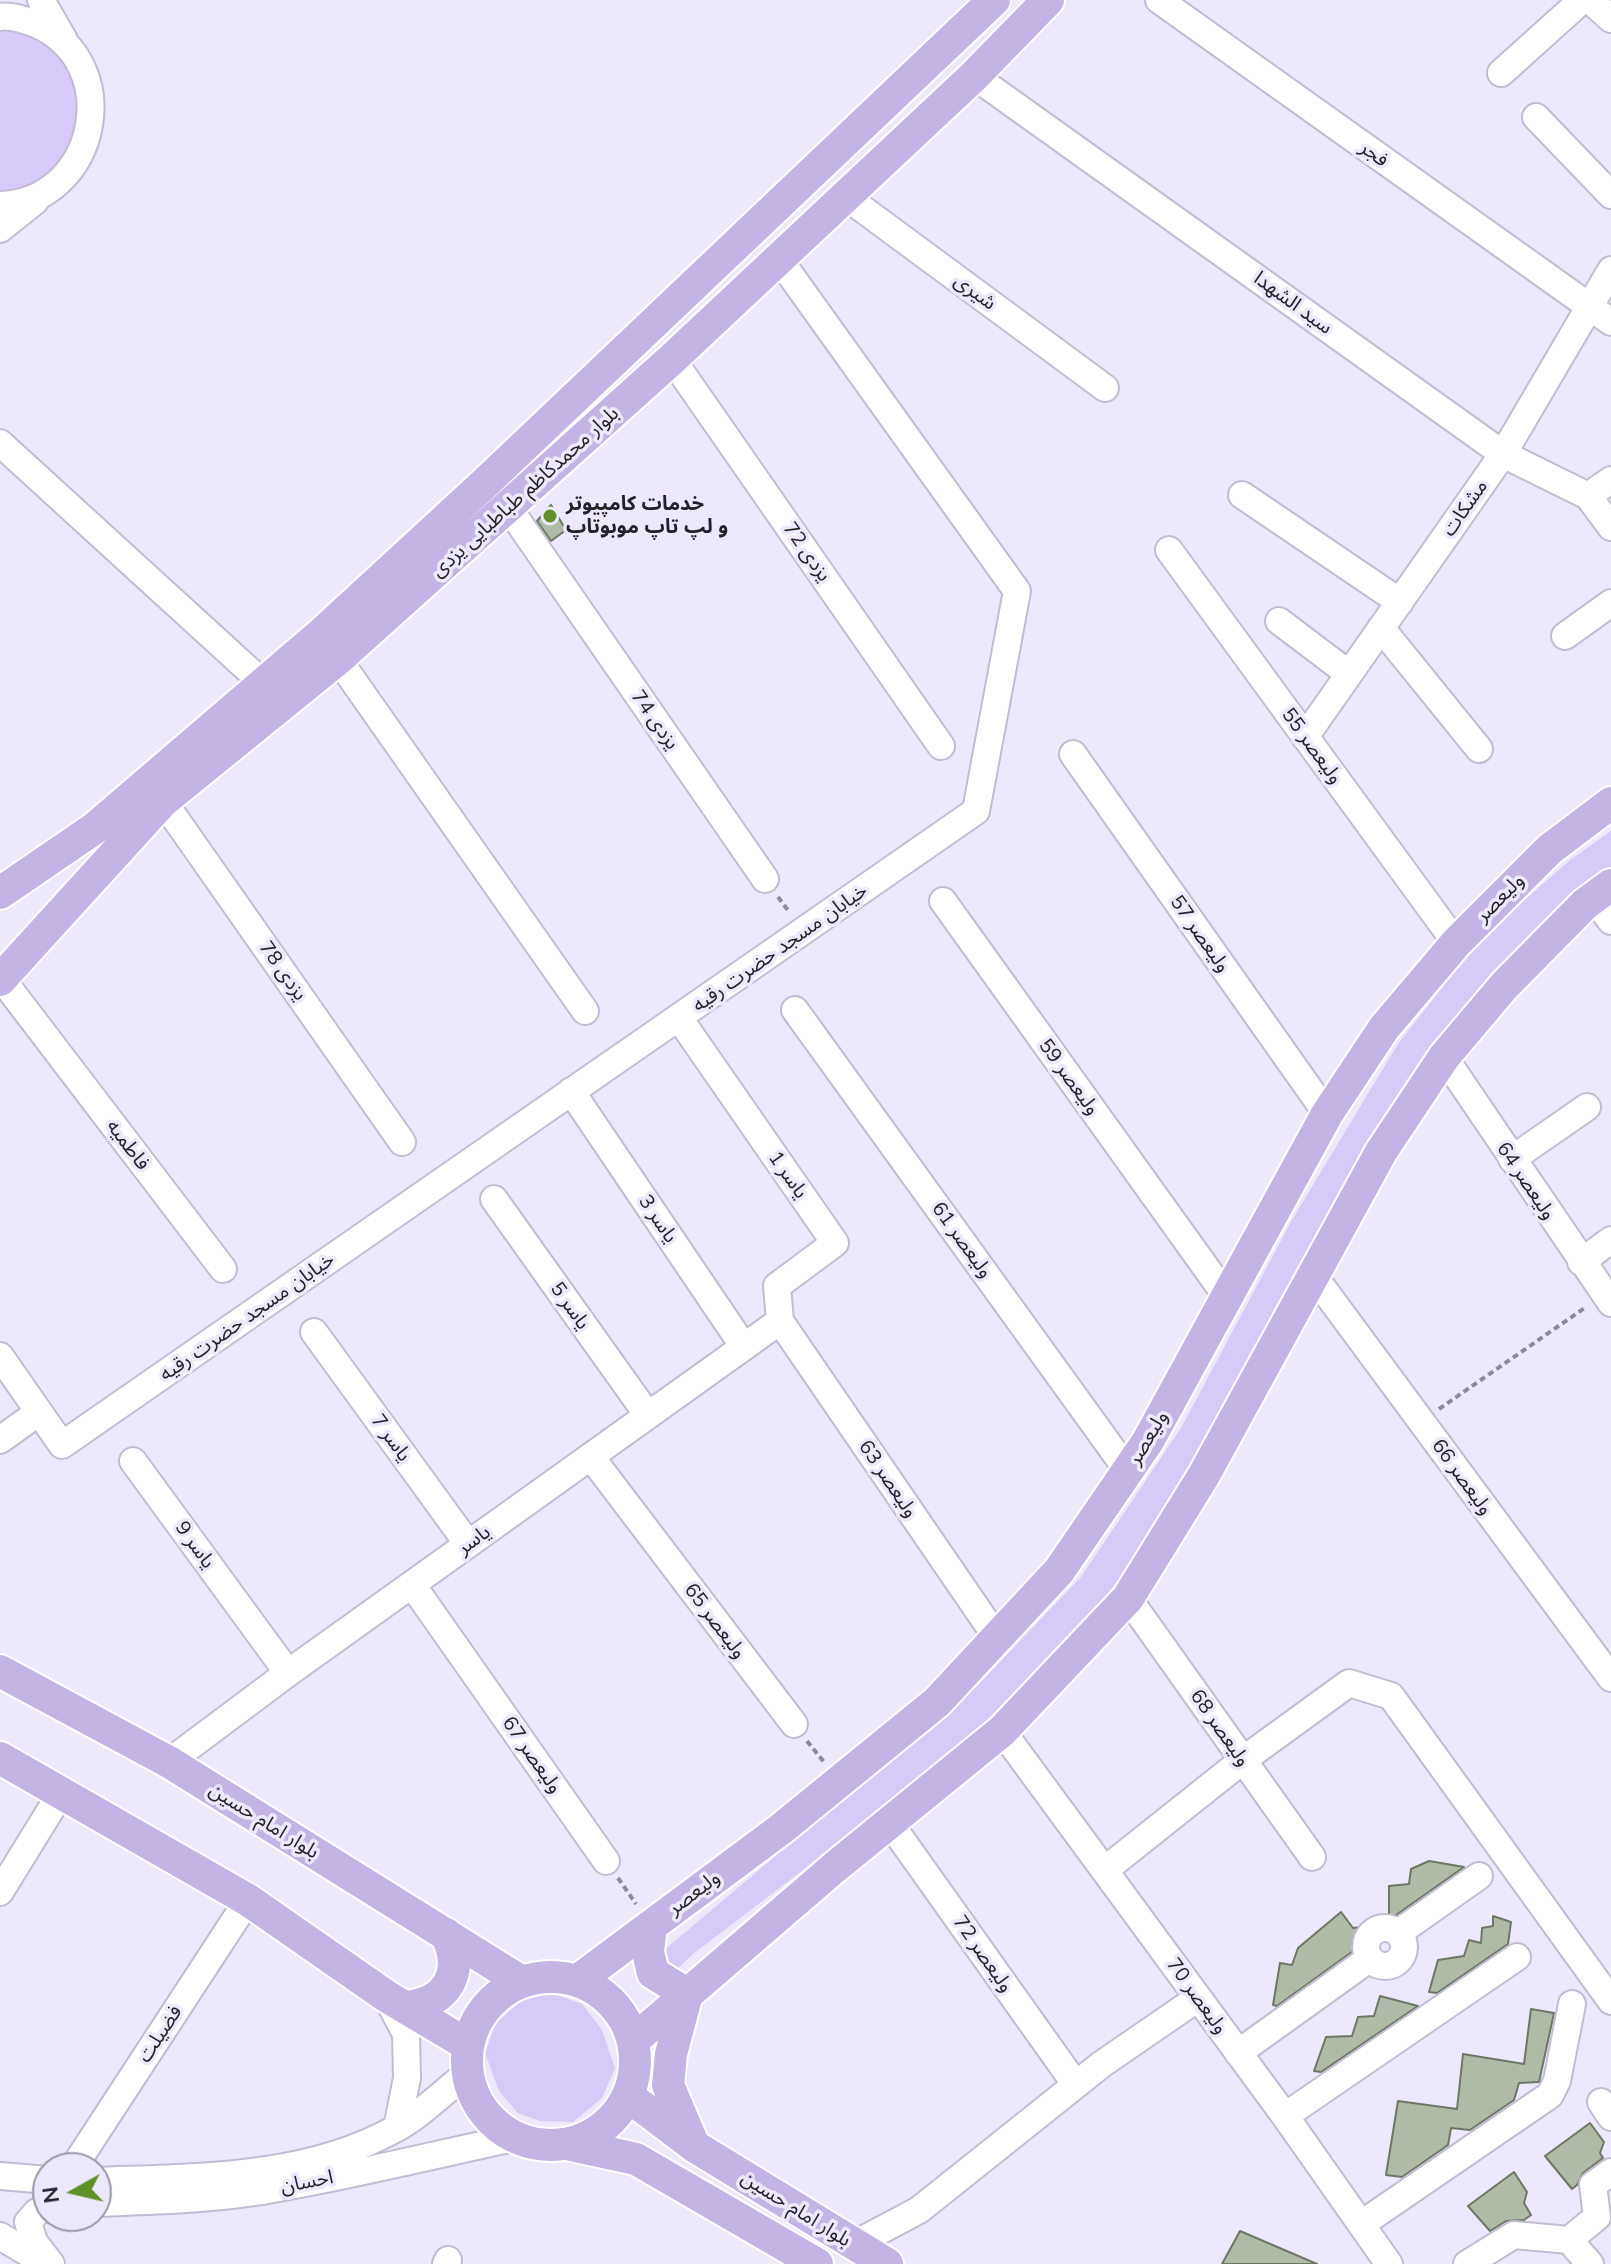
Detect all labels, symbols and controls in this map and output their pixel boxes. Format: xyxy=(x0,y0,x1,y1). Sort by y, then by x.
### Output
street label: فجر xyxy=(1355,136,1393,172)
street label: سید الشهدا xyxy=(1249,266,1337,340)
street label: شیری xyxy=(949,269,1001,315)
street label: بلوار محمدکاظم طباطبایی یزدی xyxy=(426,401,624,583)
street label: مشکات xyxy=(1437,475,1493,541)
place label: خدمات کامپیوتر و لپ تاپ موبوتاپ xyxy=(566,492,728,539)
marker: خدمات کامپیوتر و لپ تاپ موبوتاپ xyxy=(541,507,559,525)
street label: یزدی 72 xyxy=(778,518,836,586)
street label: یزدی 74 xyxy=(626,686,684,754)
street label: ولیعصر 55 xyxy=(1276,703,1348,789)
street label: ولیعصر xyxy=(1471,869,1529,927)
street label: خیابان مسجد حضرت رقیه xyxy=(688,879,872,1017)
street label: ولیعصر 57 xyxy=(1165,891,1235,977)
street label: یزدی 78 xyxy=(254,937,312,1005)
street label: ولیعصر 59 xyxy=(1033,1034,1105,1120)
street label: فاطمیه xyxy=(101,1115,155,1175)
street label: ولیعصر 64 xyxy=(1491,1138,1561,1224)
street label: یاسر 1 xyxy=(763,1147,813,1203)
street label: یاسر 3 xyxy=(633,1190,683,1248)
street label: ولیعصر 61 xyxy=(926,1197,998,1283)
street label: خیابان مسجد حضرت رقیه xyxy=(155,1248,339,1386)
street label: یاسر 5 xyxy=(545,1278,595,1334)
street label: ولیعصر xyxy=(1123,1407,1173,1469)
street label: یاسر 7 xyxy=(366,1410,416,1466)
street label: ولیعصر 66 xyxy=(1426,1434,1498,1520)
street label: ولیعصر 63 xyxy=(853,1436,923,1522)
street label: یاسر 9 xyxy=(170,1517,220,1573)
street label: یاسر xyxy=(453,1520,495,1560)
street label: ولیعصر 65 xyxy=(679,1579,751,1663)
street label: ولیعصر 68 xyxy=(1185,1685,1255,1771)
street label: ولیعصر 67 xyxy=(497,1712,567,1798)
street label: بلوار امام حسین xyxy=(205,1778,323,1864)
street label: ولیعصر xyxy=(663,1866,725,1920)
street label: ولیعصر 72 xyxy=(948,1911,1018,1997)
street label: ولیعصر 70 xyxy=(1161,1953,1233,2039)
street label: فضیلت xyxy=(133,2001,187,2067)
north arrow xyxy=(32,2152,112,2232)
street label: احسان xyxy=(279,2165,335,2199)
street label: بلوار امام حسین xyxy=(737,2166,855,2252)
text: N xyxy=(35,2185,65,2205)

